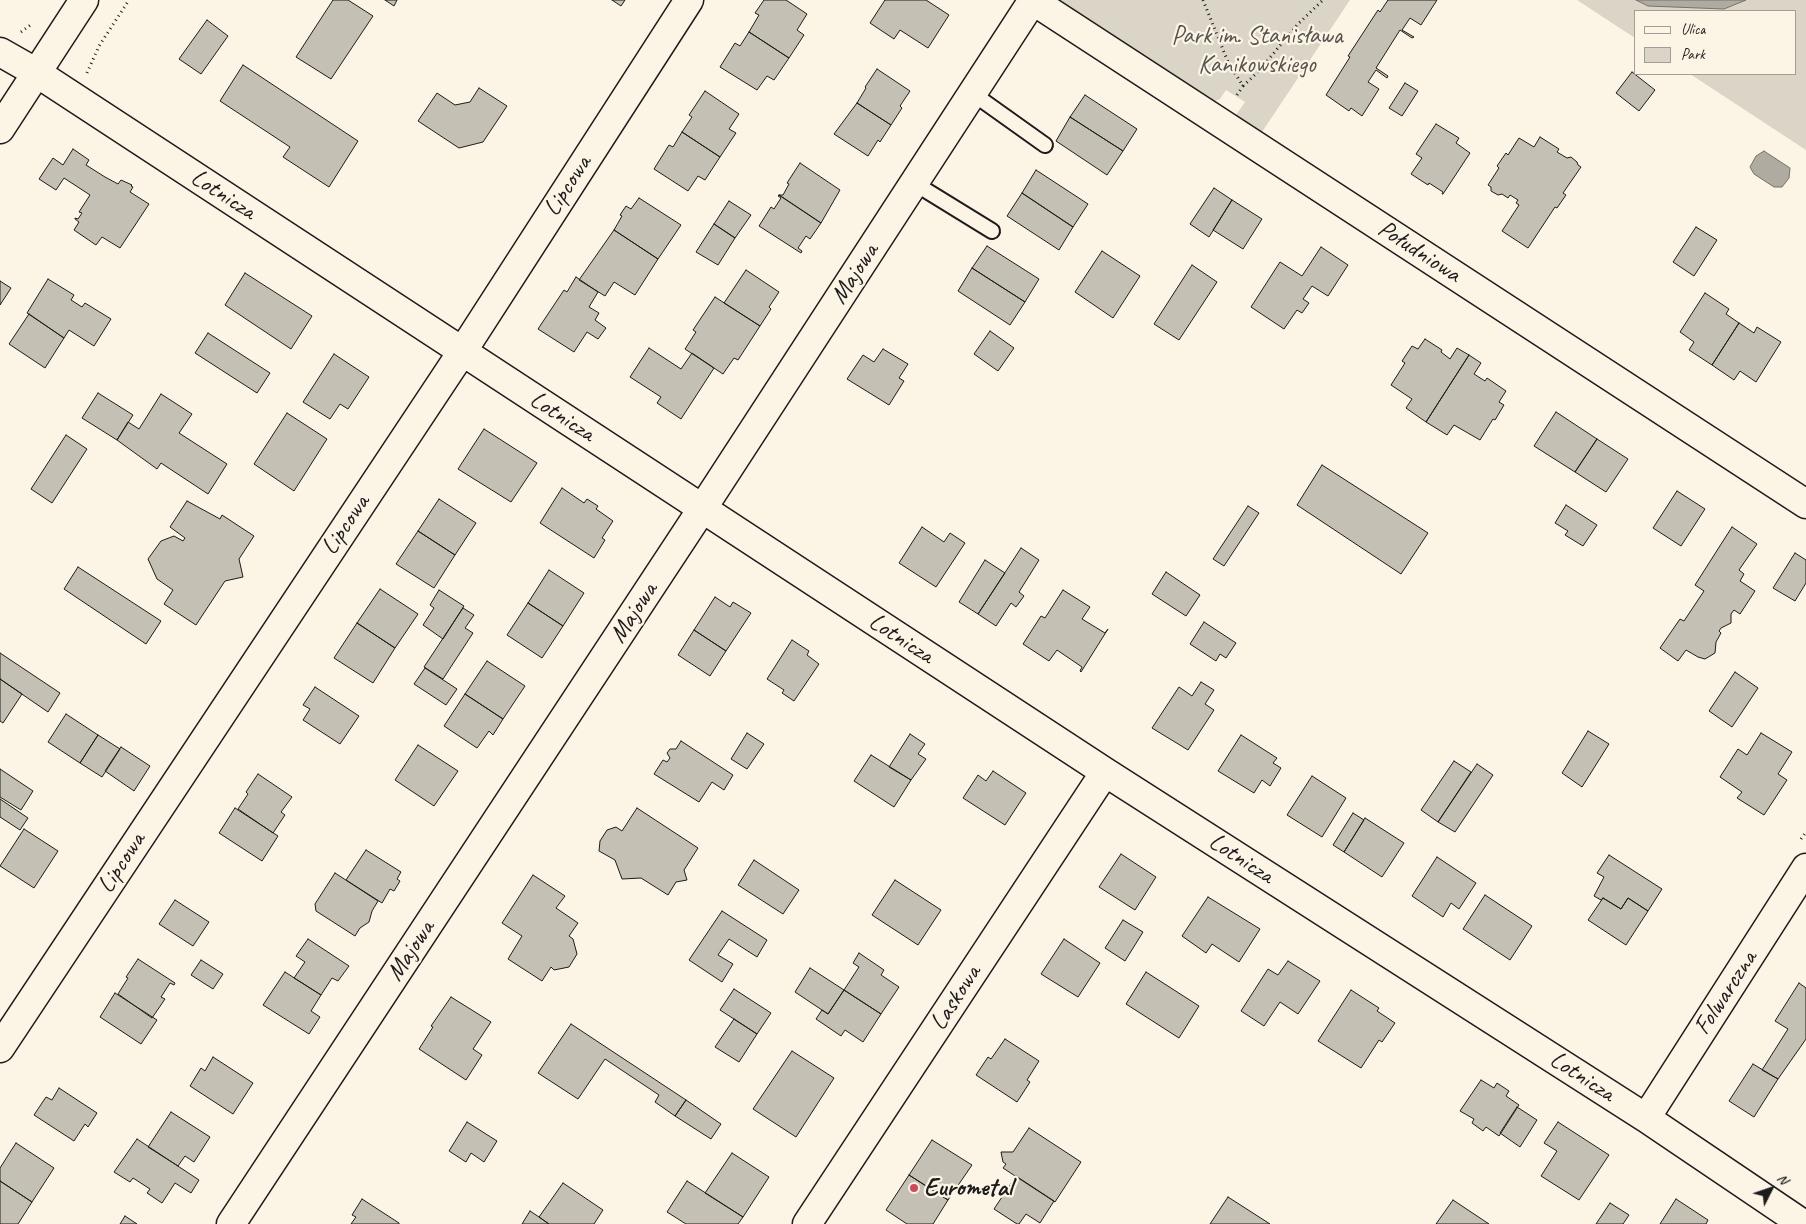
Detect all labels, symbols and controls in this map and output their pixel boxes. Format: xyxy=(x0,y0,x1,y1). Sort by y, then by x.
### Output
legend xyxy=(1634,10,1796,75)
text: Ulica xyxy=(1681,20,1705,39)
park label: Park im. Stanisława Kanikowskiego xyxy=(1172,21,1342,80)
text: Park xyxy=(1681,45,1705,64)
street label: Lipcowa xyxy=(538,150,598,222)
street label: Lotnicza xyxy=(185,163,261,227)
street label: Południowa xyxy=(1372,214,1466,290)
street label: Majowa xyxy=(824,238,886,310)
street label: Lotnicza xyxy=(524,385,600,449)
street label: Lipcowa xyxy=(315,489,377,561)
street label: Majowa xyxy=(603,577,665,649)
street label: Lotnicza xyxy=(863,607,939,671)
street label: Lipcowa xyxy=(92,827,152,899)
street label: Lotnicza xyxy=(1203,827,1279,891)
street label: Majowa xyxy=(380,915,442,987)
street label: Folwarczna xyxy=(1688,945,1764,1041)
street label: Laskowa xyxy=(924,960,988,1036)
street label: Lotnicza xyxy=(1544,1045,1620,1109)
north arrow xyxy=(1746,1164,1796,1214)
text: N xyxy=(1773,1170,1792,1188)
place label: Eurometal xyxy=(924,1173,1012,1203)
marker: Eurometal xyxy=(908,1182,920,1194)

